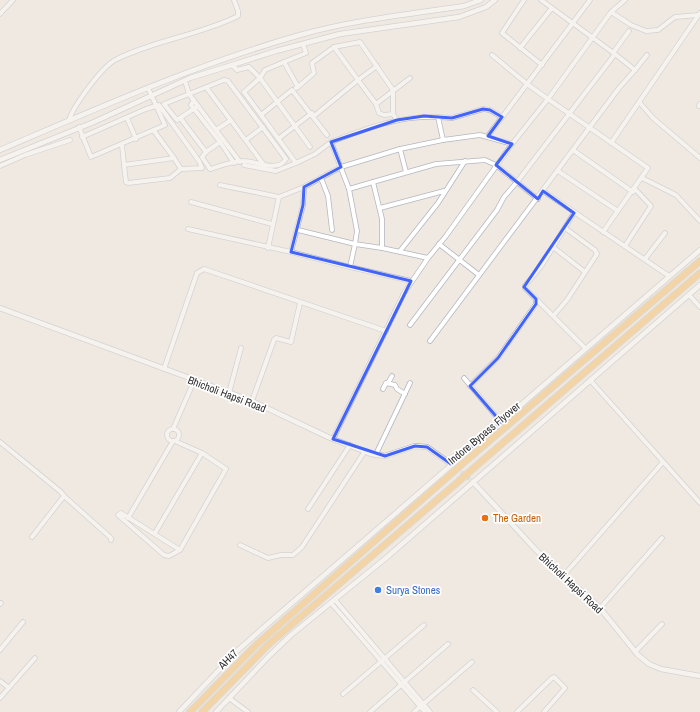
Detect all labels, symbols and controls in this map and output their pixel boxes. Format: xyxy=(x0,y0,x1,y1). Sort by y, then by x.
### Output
street label: Bhicholi Hapsi Road xyxy=(186,373,268,415)
street label: Indore Bypass Flyover xyxy=(445,399,523,467)
place label: The Garden xyxy=(493,511,541,525)
marker: The Garden xyxy=(480,513,490,523)
street label: Bhicholi Hapsi Road xyxy=(536,550,606,616)
place label: Surya Stones xyxy=(386,583,441,597)
marker: Surya Stones xyxy=(373,585,383,595)
street label: AH47 xyxy=(214,646,241,673)

